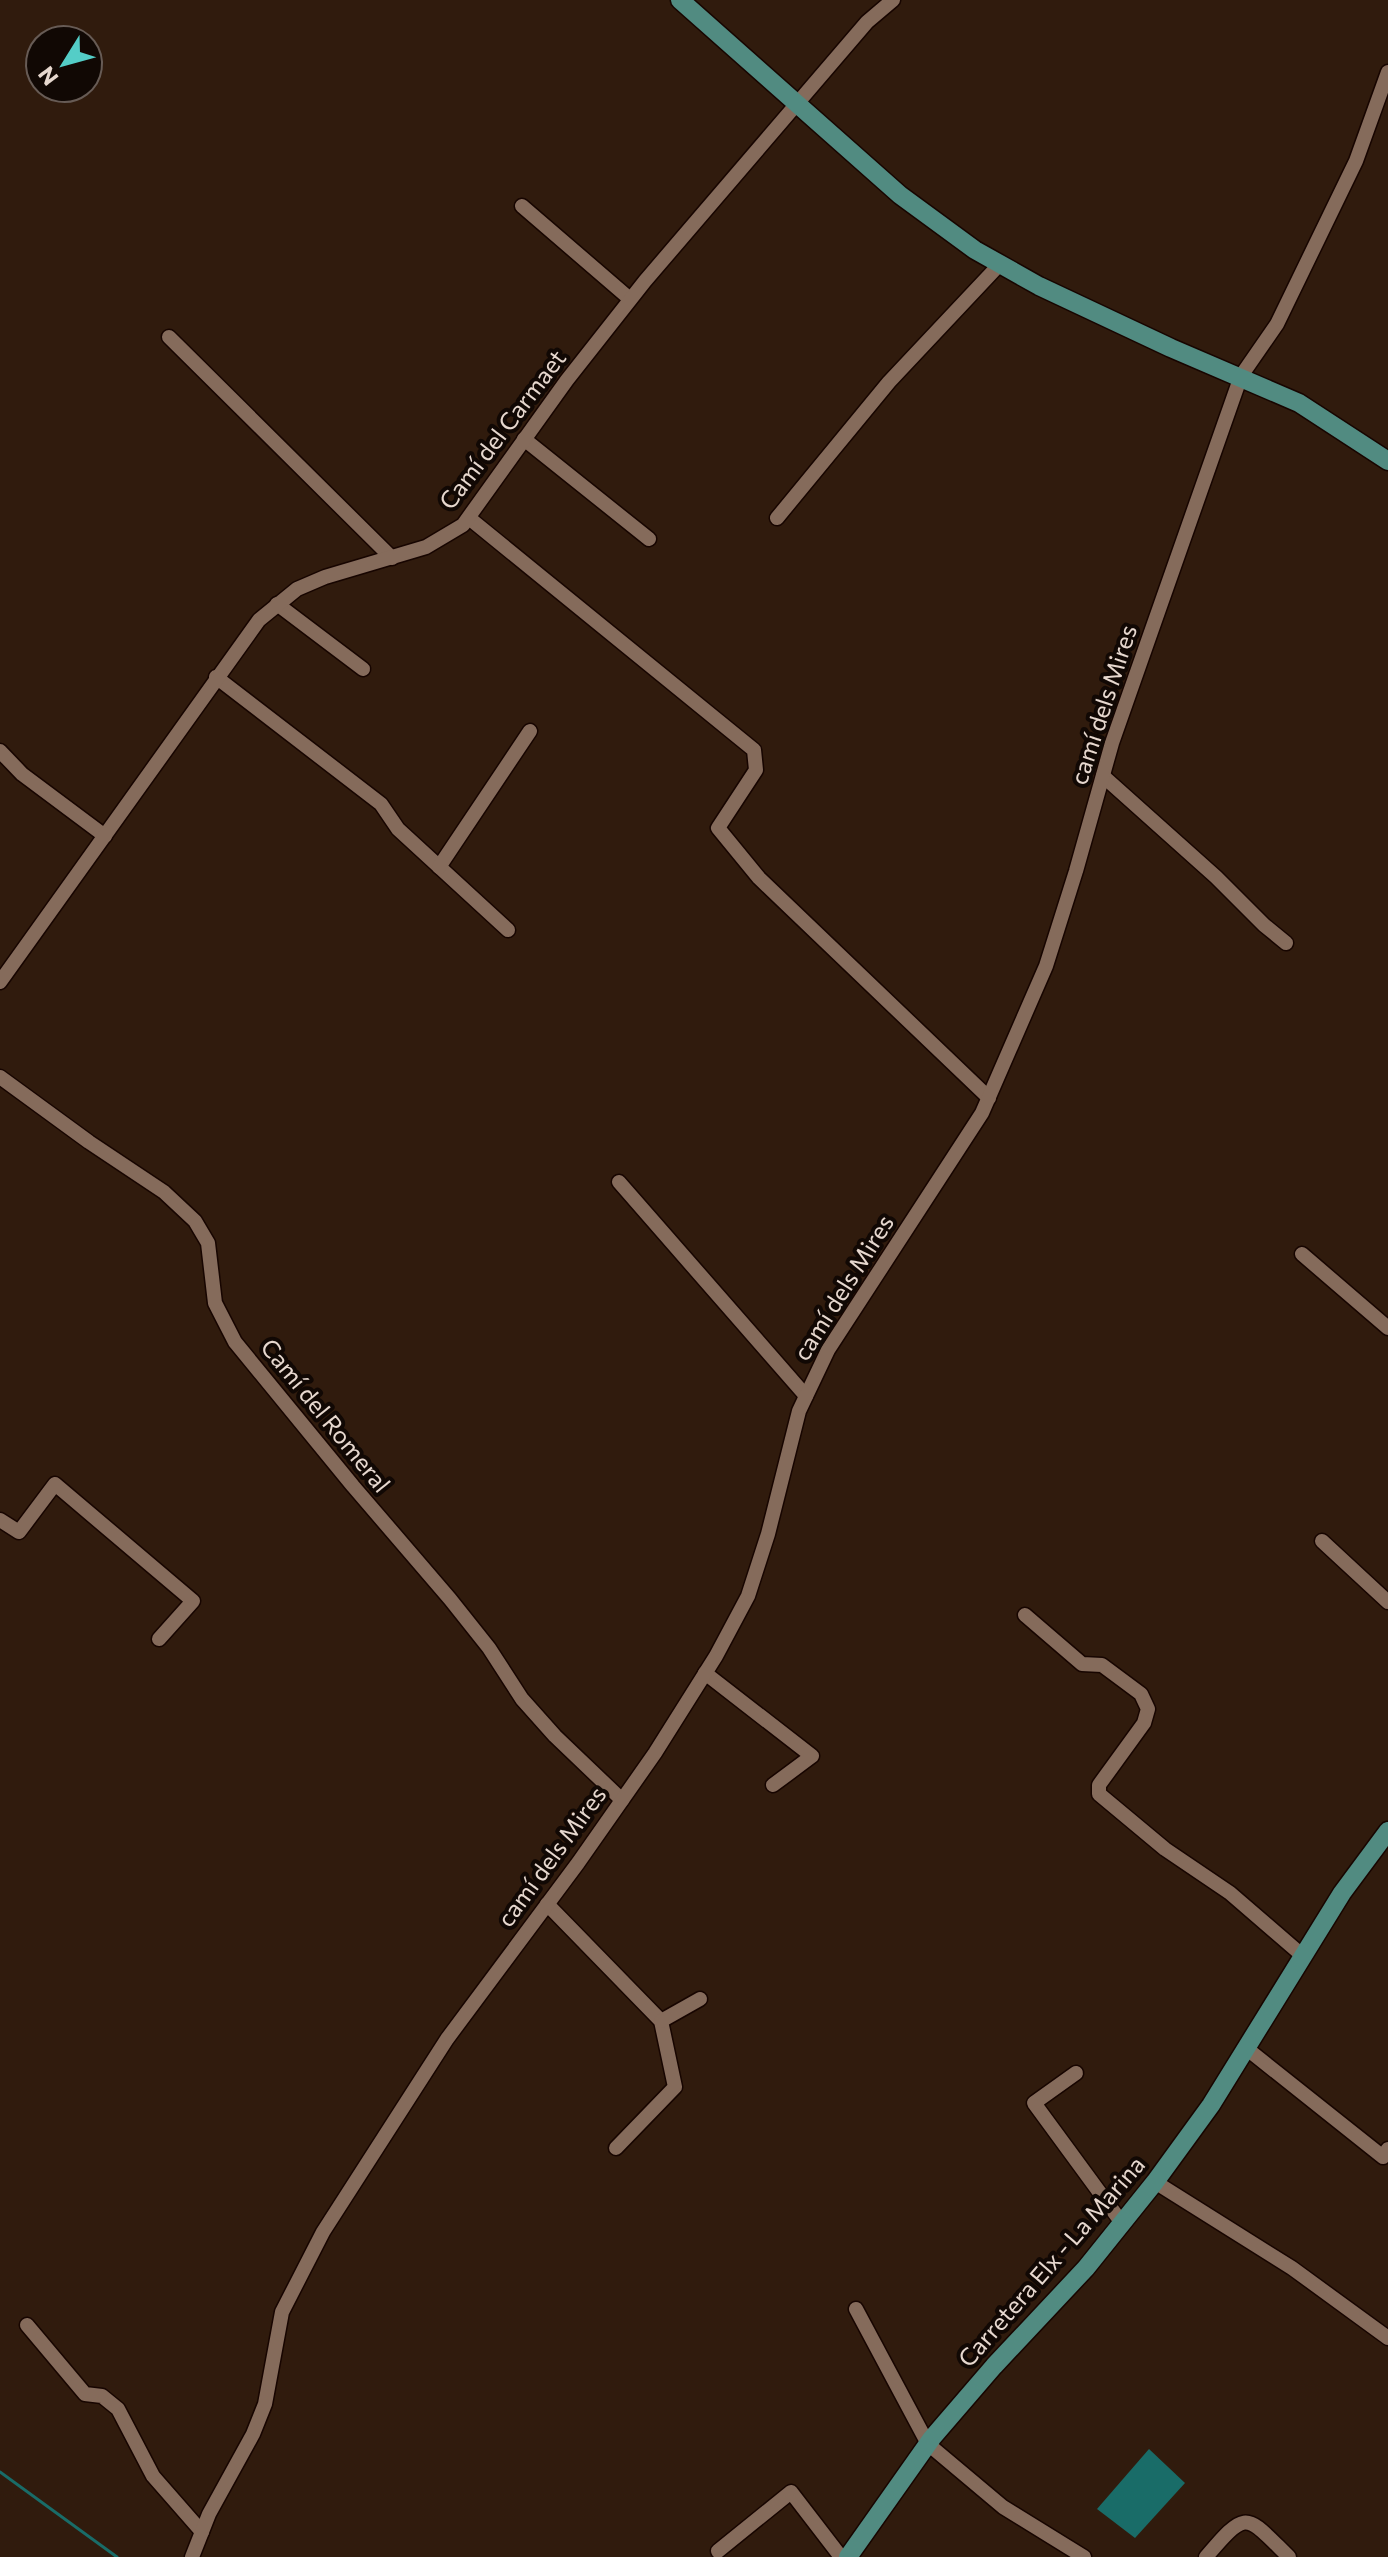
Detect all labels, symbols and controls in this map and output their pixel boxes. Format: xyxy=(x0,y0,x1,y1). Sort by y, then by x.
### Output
north arrow xyxy=(24,24,104,104)
text: N xyxy=(32,62,63,91)
street label: Camí del Carmaet xyxy=(432,343,571,515)
street label: camí dels Mires xyxy=(1063,621,1142,788)
street label: camí dels Mires xyxy=(786,1209,899,1365)
street label: Camí del Romeral xyxy=(255,1332,397,1498)
street label: camí dels Mires xyxy=(490,1780,611,1932)
street label: Carretera Elx - La Marina xyxy=(951,2150,1150,2372)

